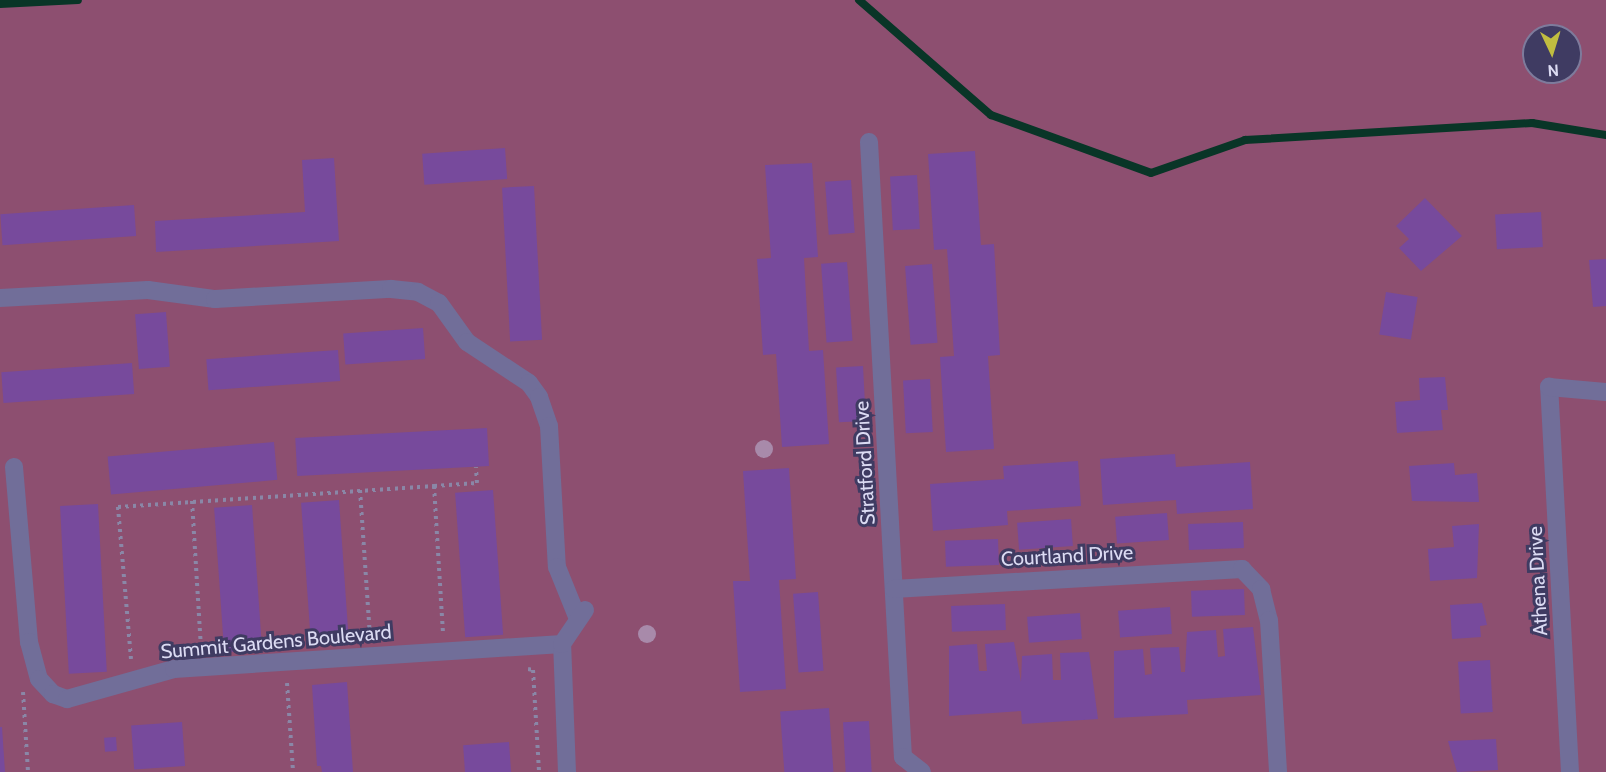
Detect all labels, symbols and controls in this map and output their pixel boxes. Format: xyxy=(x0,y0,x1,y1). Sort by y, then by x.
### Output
north arrow xyxy=(1522,24,1582,84)
text: N xyxy=(1547,61,1559,80)
street label: Stratford Drive xyxy=(850,400,880,526)
street label: Athena Drive xyxy=(1523,526,1553,636)
street label: Courtland Drive xyxy=(1000,541,1134,571)
street label: Summit Gardens Boulevard xyxy=(160,620,392,664)

